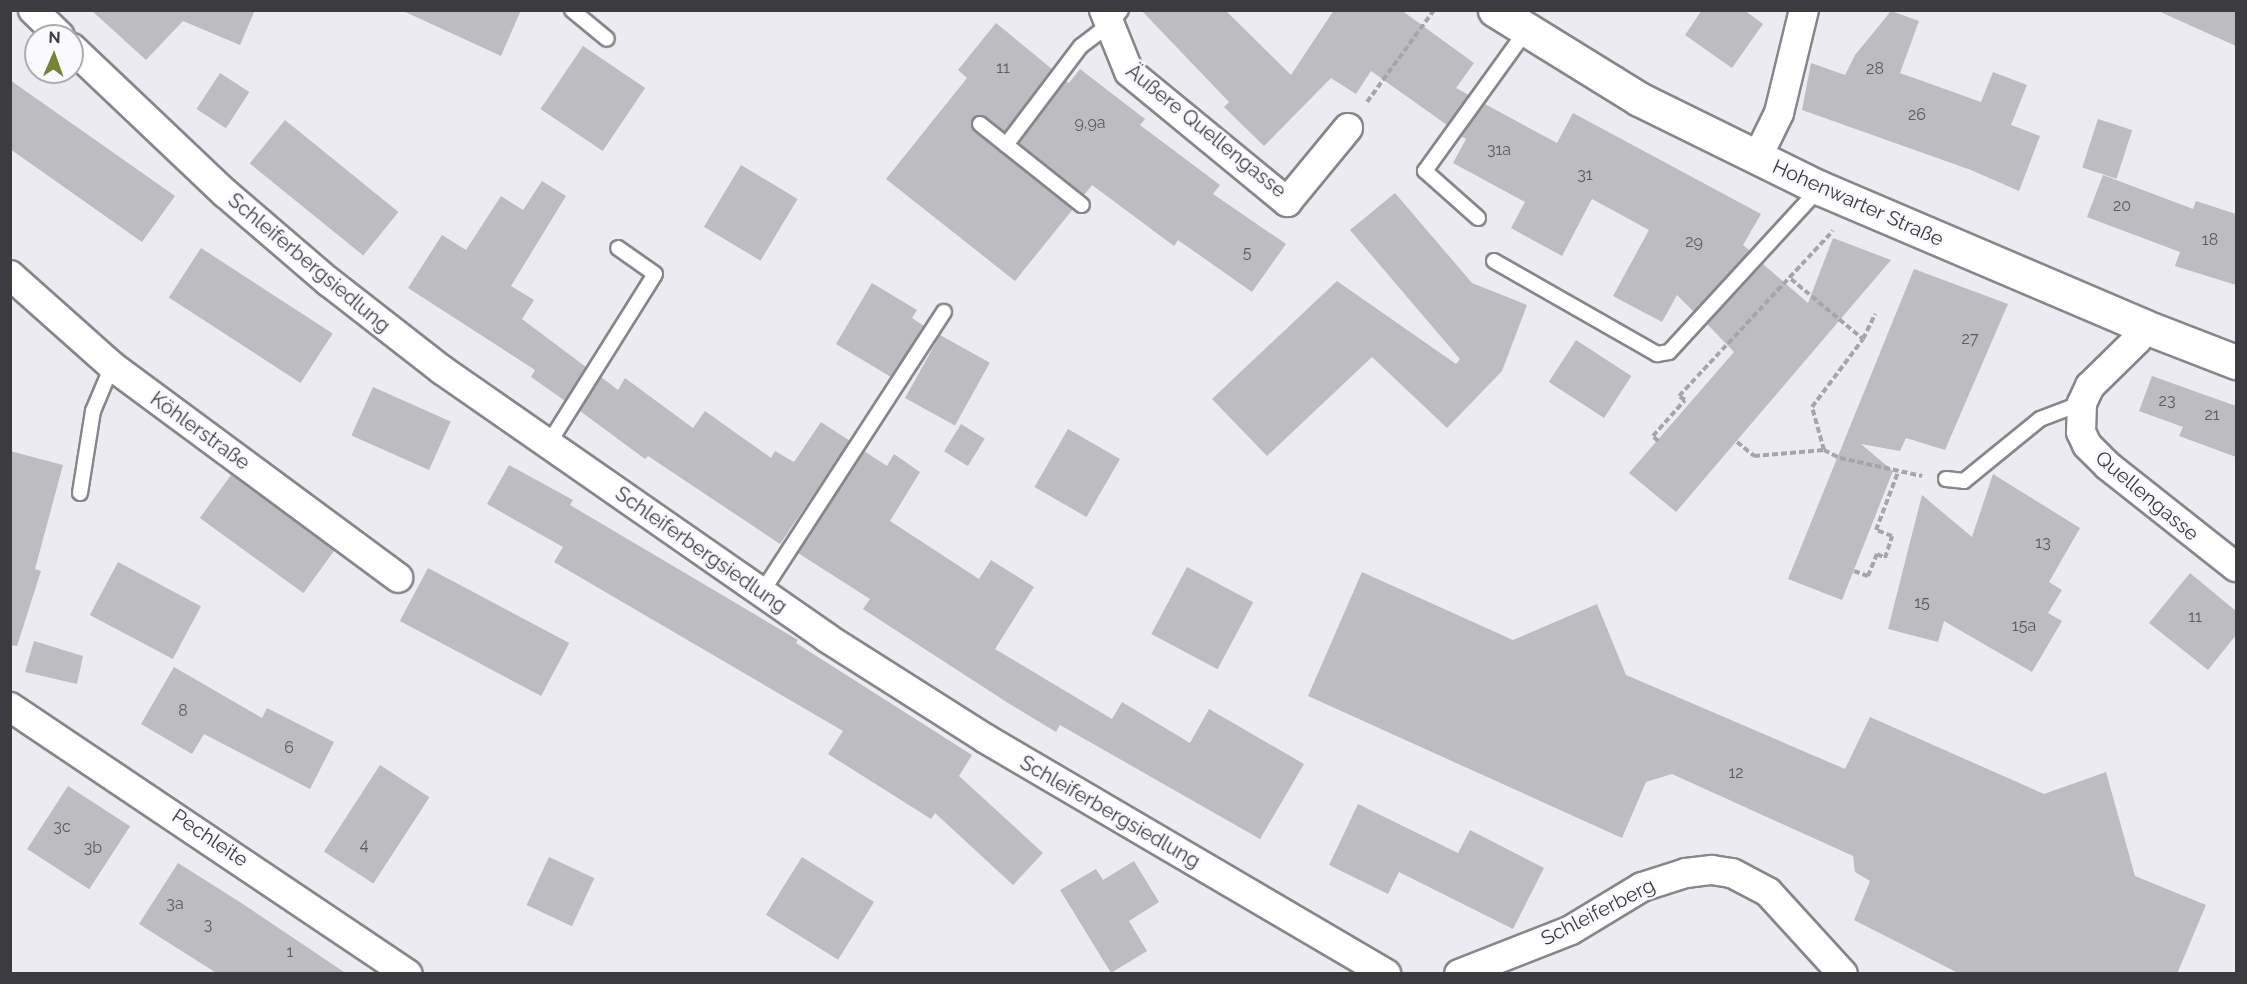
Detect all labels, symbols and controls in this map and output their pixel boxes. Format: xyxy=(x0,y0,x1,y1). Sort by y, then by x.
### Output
north arrow xyxy=(24,24,84,84)
text: N xyxy=(48,28,61,47)
house number: 11 xyxy=(996,58,1010,78)
street label: Äußere Quellengasse xyxy=(1121,59,1291,203)
house number: 28 xyxy=(1866,59,1884,79)
house number: 26 xyxy=(1908,105,1926,125)
house number: 9,9a xyxy=(1074,113,1106,133)
house number: 31a xyxy=(1487,140,1511,160)
street label: Hohenwarter Straße xyxy=(1769,154,1947,252)
house number: 31 xyxy=(1577,165,1593,185)
street label: Schleiferbergsiedlung xyxy=(223,188,395,338)
house number: 20 xyxy=(2113,196,2131,216)
house number: 18 xyxy=(2202,230,2218,250)
house number: 29 xyxy=(1685,232,1703,252)
house number: 5 xyxy=(1243,243,1251,263)
house number: 27 xyxy=(1962,329,1978,349)
street label: Köhlerstraße xyxy=(146,387,254,475)
house number: 23 xyxy=(2159,391,2175,411)
house number: 21 xyxy=(2204,405,2220,425)
street label: Quellengasse xyxy=(2091,446,2203,546)
street label: Schleiferbergsiedlung xyxy=(611,482,791,618)
house number: 13 xyxy=(2035,533,2051,553)
house number: 15 xyxy=(1914,593,1930,613)
house number: 11 xyxy=(2188,607,2202,627)
house number: 15a xyxy=(2012,616,2036,636)
house number: 8 xyxy=(178,701,188,721)
house number: 6 xyxy=(284,738,294,758)
street label: Schleiferbergsiedlung xyxy=(1016,751,1204,873)
house number: 12 xyxy=(1728,763,1744,783)
street label: Pechleite xyxy=(167,804,253,872)
house number: 3c xyxy=(53,817,71,837)
house number: 4 xyxy=(360,835,368,855)
house number: 3b xyxy=(84,838,102,858)
street label: Schleiferberg xyxy=(1537,873,1659,951)
house number: 3a xyxy=(166,894,184,914)
house number: 3 xyxy=(204,915,212,935)
house number: 1 xyxy=(287,942,293,962)

